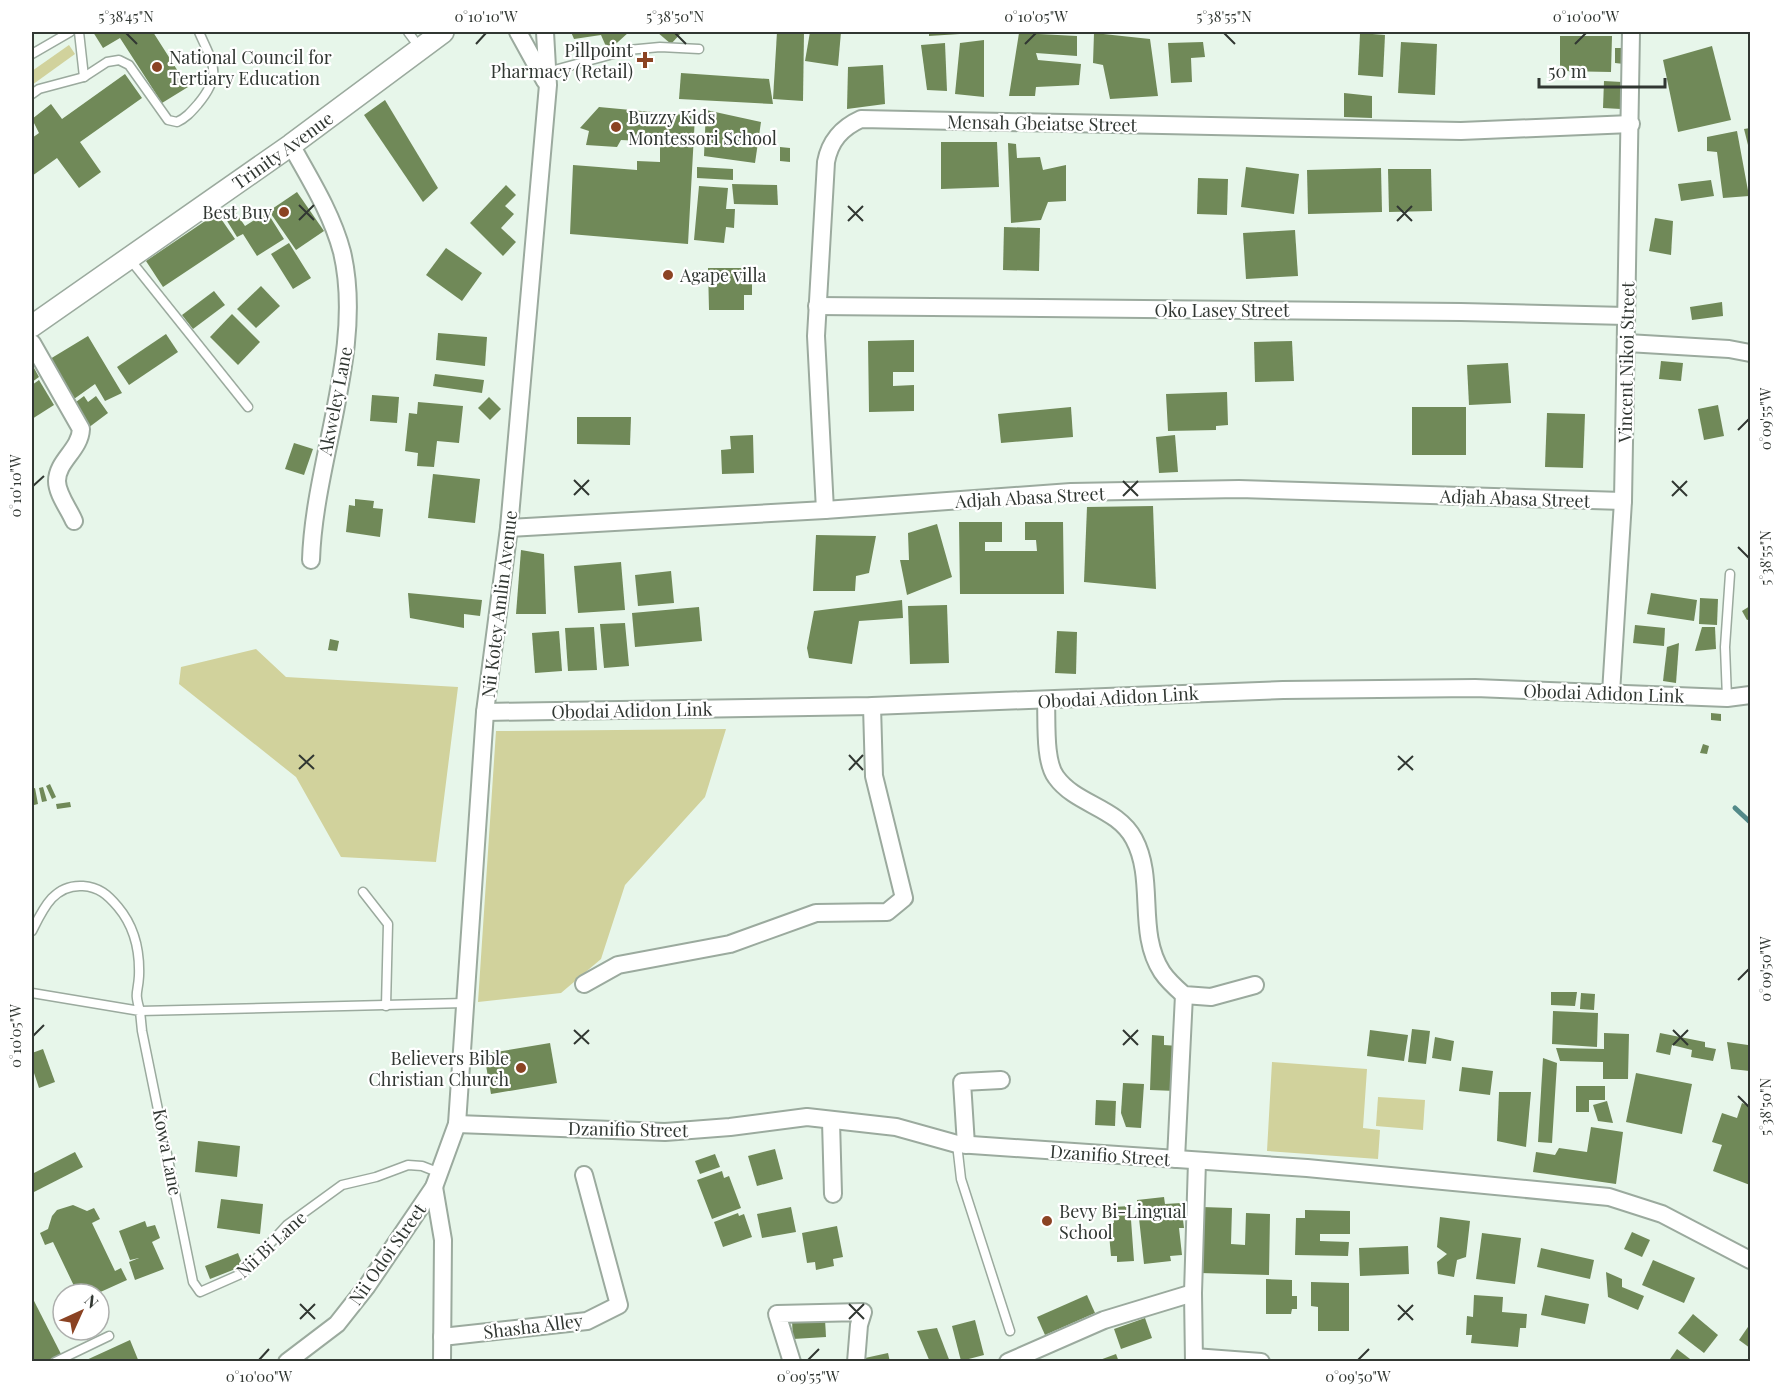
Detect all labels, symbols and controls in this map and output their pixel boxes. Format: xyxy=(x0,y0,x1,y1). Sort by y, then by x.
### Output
text: 5°38'45"N xyxy=(98,6,154,26)
text: 0°10'10"W xyxy=(454,6,518,26)
text: 5°38'50"N xyxy=(646,6,704,26)
text: 0°10'05"W xyxy=(1004,6,1068,26)
text: 5°38'55"N xyxy=(1196,6,1252,26)
text: 0°10'00"W xyxy=(1553,6,1620,26)
place label: Pillpoint Pharmacy (Retail) xyxy=(491,38,634,83)
place label: National Council for Tertiary Education xyxy=(169,45,332,90)
scale bar xyxy=(1539,51,1665,89)
marker: Pillpoint Pharmacy (Retail) xyxy=(638,53,652,67)
text: 50 m xyxy=(1548,59,1587,83)
marker: National Council for Tertiary Education xyxy=(150,60,164,74)
place label: Buzzy Kids Montessori School xyxy=(628,105,777,150)
street label: Trinity Avenue xyxy=(227,106,338,195)
street label: Mensah Gbeiatse Street xyxy=(947,109,1138,137)
marker: Buzzy Kids Montessori School xyxy=(609,120,623,134)
place label: Best Buy xyxy=(202,200,272,224)
marker: Best Buy xyxy=(277,205,291,219)
place label: Agape villa xyxy=(679,263,767,287)
marker: Agape villa xyxy=(661,268,675,282)
street label: Vincent Nikoi Street xyxy=(1613,281,1639,444)
street label: Oko Lasey Street xyxy=(1155,298,1290,322)
street label: Akweley Lane xyxy=(312,345,357,458)
text: 0°09'55"W xyxy=(1755,387,1775,450)
text: 0°10'10"W xyxy=(5,454,25,518)
street label: Adjah Abasa Street xyxy=(953,481,1106,513)
street label: Adjah Abasa Street xyxy=(1439,483,1591,513)
street label: Nii Kotey Amlin Avenue xyxy=(476,509,522,699)
text: 5°38'55"N xyxy=(1755,530,1775,586)
street label: Obodai Adidon Link xyxy=(1523,678,1685,708)
street label: Obodai Adidon Link xyxy=(1037,681,1199,713)
street label: Obodai Adidon Link xyxy=(551,697,713,723)
text: 0°09'50"W xyxy=(1755,936,1775,1002)
text: 0°10'05"W xyxy=(5,1004,25,1068)
place label: Believers Bible Christian Church xyxy=(368,1046,509,1091)
marker: Believers Bible Christian Church xyxy=(514,1061,528,1075)
text: 5°38'50"N xyxy=(1755,1078,1775,1136)
street label: Kowa Lane xyxy=(148,1107,188,1197)
street label: Dzanifio Street xyxy=(568,1116,689,1142)
street label: Dzanifio Street xyxy=(1049,1139,1172,1171)
street label: Nii Odoi Street xyxy=(343,1198,431,1310)
place label: Bevy Bi-Lingual School xyxy=(1059,1199,1187,1244)
street label: Nii Bi Lane xyxy=(231,1205,311,1283)
marker: Bevy Bi-Lingual School xyxy=(1040,1214,1054,1228)
north arrow xyxy=(51,1282,111,1342)
text: N xyxy=(80,1290,104,1313)
street label: Shasha Alley xyxy=(482,1308,584,1344)
text: 0°10'00"W xyxy=(226,1366,293,1386)
text: 0°09'55"W xyxy=(777,1366,840,1386)
text: 0°09'50"W xyxy=(1325,1366,1391,1386)

